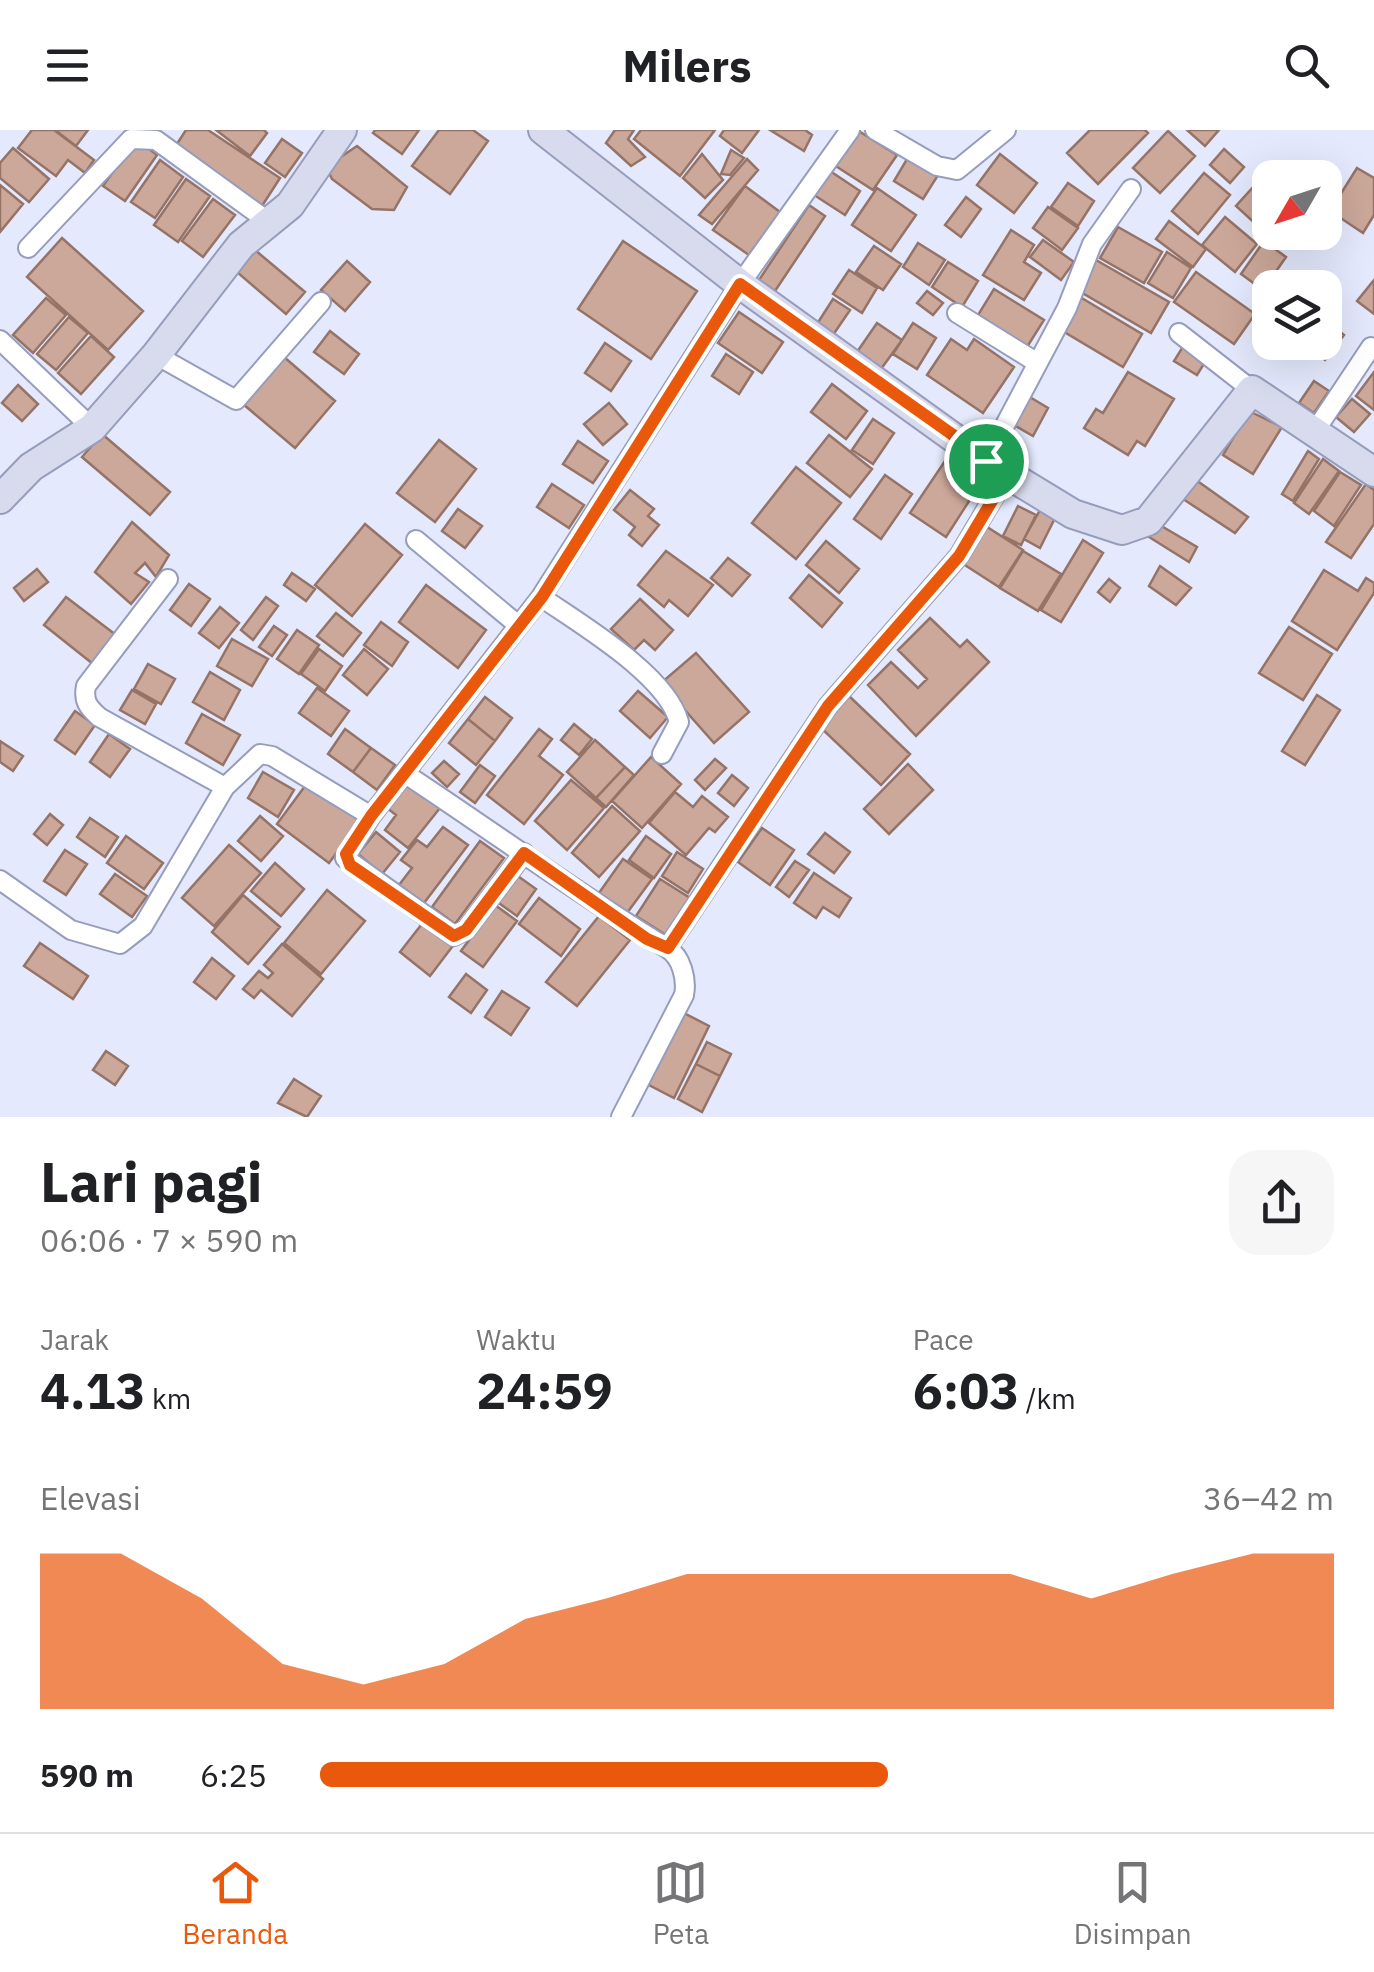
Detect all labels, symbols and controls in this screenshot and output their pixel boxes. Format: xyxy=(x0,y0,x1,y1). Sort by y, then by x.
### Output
text: Milers xyxy=(622,36,752,94)
icon: menu xyxy=(40,38,95,93)
icon: search xyxy=(1279,38,1334,93)
north arrow xyxy=(1252,160,1342,250)
map controls xyxy=(1252,160,1342,360)
button: layers xyxy=(1252,270,1342,360)
pin xyxy=(944,419,1029,504)
icon: arrive xyxy=(959,434,1014,489)
text: Lari pagi xyxy=(40,1146,262,1217)
button: share xyxy=(1229,1150,1334,1255)
text: 06:06 · 7 × 590 m xyxy=(40,1219,298,1261)
text: Jarak xyxy=(40,1321,109,1358)
text: Waktu xyxy=(476,1321,556,1358)
text: Pace xyxy=(913,1321,974,1358)
text: 4.13 xyxy=(40,1358,146,1423)
text: 24:59 xyxy=(476,1358,613,1423)
text: 6:03 xyxy=(913,1358,1019,1423)
text: km xyxy=(146,1380,191,1417)
text: /km xyxy=(1019,1380,1076,1417)
text: Elevasi xyxy=(40,1477,141,1519)
text: 36–42 m xyxy=(1203,1477,1334,1519)
text: 590 m xyxy=(40,1754,134,1796)
text: 6:25 xyxy=(200,1754,267,1796)
tab: Beranda xyxy=(182,1855,288,1952)
tab: Peta xyxy=(653,1855,709,1952)
tab: Disimpan xyxy=(1074,1855,1192,1952)

